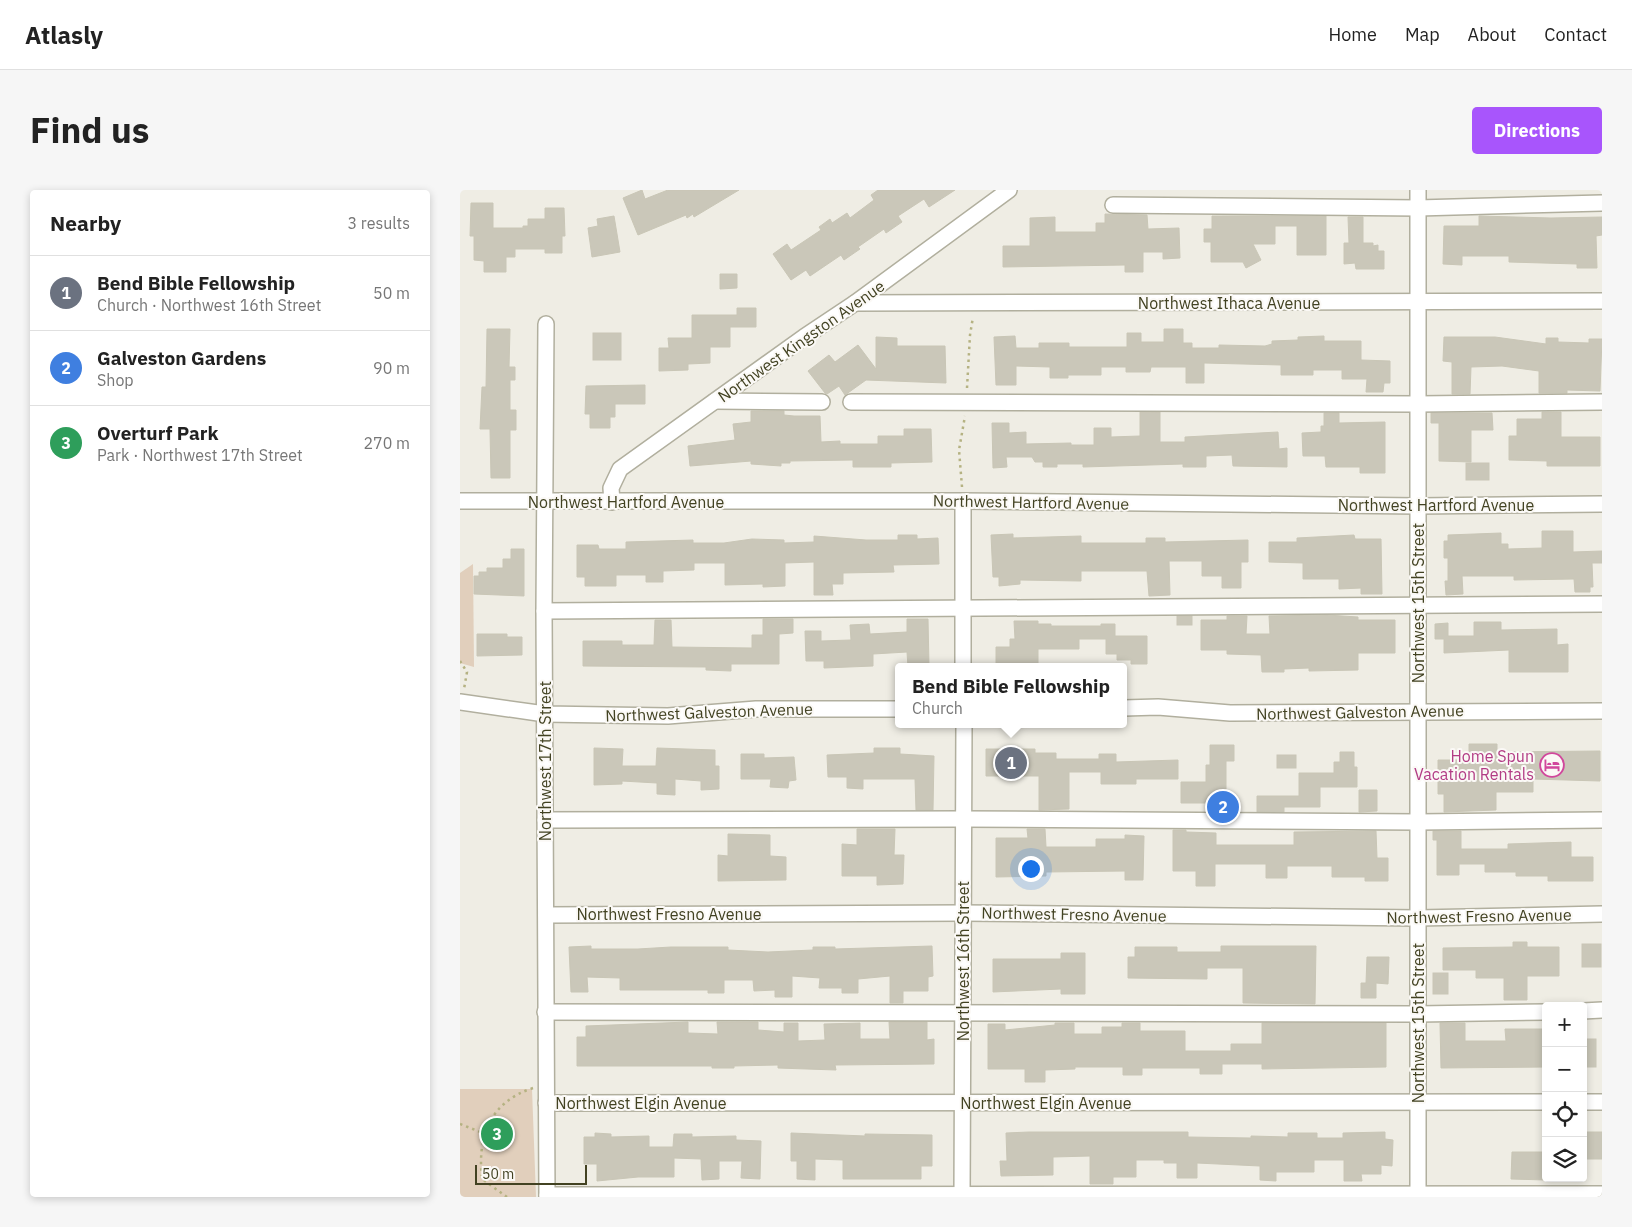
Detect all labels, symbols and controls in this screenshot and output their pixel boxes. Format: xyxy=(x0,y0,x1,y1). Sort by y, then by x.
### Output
text: Atlasly xyxy=(25,19,103,51)
text: Home xyxy=(1329,23,1377,46)
text: Map xyxy=(1405,23,1440,46)
text: About xyxy=(1468,23,1516,46)
text: Contact xyxy=(1544,23,1607,46)
text: Find us xyxy=(30,107,149,153)
button: Directions xyxy=(1472,107,1602,154)
text: Nearby xyxy=(50,209,121,237)
text: 3 results xyxy=(347,213,410,233)
text: Bend Bible Fellowship xyxy=(97,271,295,295)
street label: Northwest Kingston Avenue xyxy=(714,276,888,406)
text: 1 xyxy=(61,283,71,303)
text: 50 m xyxy=(373,283,410,303)
street label: Northwest Ithaca Avenue xyxy=(1138,293,1320,313)
text: Church · Northwest 16th Street xyxy=(97,295,321,315)
text: Galveston Gardens xyxy=(97,346,266,370)
text: 2 xyxy=(61,358,71,378)
text: 90 m xyxy=(373,358,410,378)
text: Shop xyxy=(97,370,134,390)
text: Overturf Park xyxy=(97,421,219,445)
text: 3 xyxy=(61,433,71,453)
text: 270 m xyxy=(363,433,410,453)
text: Park · Northwest 17th Street xyxy=(97,445,303,465)
street label: Northwest Hartford Avenue xyxy=(933,490,1130,514)
street label: Northwest Hartford Avenue xyxy=(528,492,724,512)
street label: Northwest Hartford Avenue xyxy=(1338,495,1534,515)
street label: Northwest 15th Street xyxy=(1408,523,1428,683)
popup xyxy=(895,663,1127,728)
text: Bend Bible Fellowship xyxy=(912,674,1110,698)
street label: Northwest 17th Street xyxy=(535,681,555,841)
street label: Northwest Galveston Avenue xyxy=(605,698,813,726)
text: Church xyxy=(912,698,963,718)
street label: Northwest Galveston Avenue xyxy=(1256,700,1464,724)
pin: 1 xyxy=(995,744,1027,782)
place label: Home Spun Vacation Rentals xyxy=(1414,746,1534,784)
hotel icon: Home Spun Vacation Rentals xyxy=(1539,752,1565,778)
pin: 2 xyxy=(1207,788,1239,826)
your location xyxy=(1018,856,1044,882)
street label: Northwest 16th Street xyxy=(953,881,973,1041)
street label: Northwest Fresno Avenue xyxy=(981,902,1167,926)
street label: Northwest Fresno Avenue xyxy=(576,904,762,924)
street label: Northwest Fresno Avenue xyxy=(1386,904,1572,928)
street label: Northwest 15th Street xyxy=(1408,943,1428,1103)
map controls xyxy=(1542,1002,1587,1182)
button: + xyxy=(1542,1002,1587,1047)
button: − xyxy=(1542,1047,1587,1092)
button: locate xyxy=(1542,1092,1587,1137)
street label: Northwest Elgin Avenue xyxy=(555,1093,727,1113)
street label: Northwest Elgin Avenue xyxy=(960,1093,1132,1113)
pin: 3 xyxy=(481,1115,513,1153)
button: layers xyxy=(1542,1137,1587,1182)
scale bar xyxy=(475,1162,588,1185)
text: 50 m xyxy=(482,1165,514,1183)

